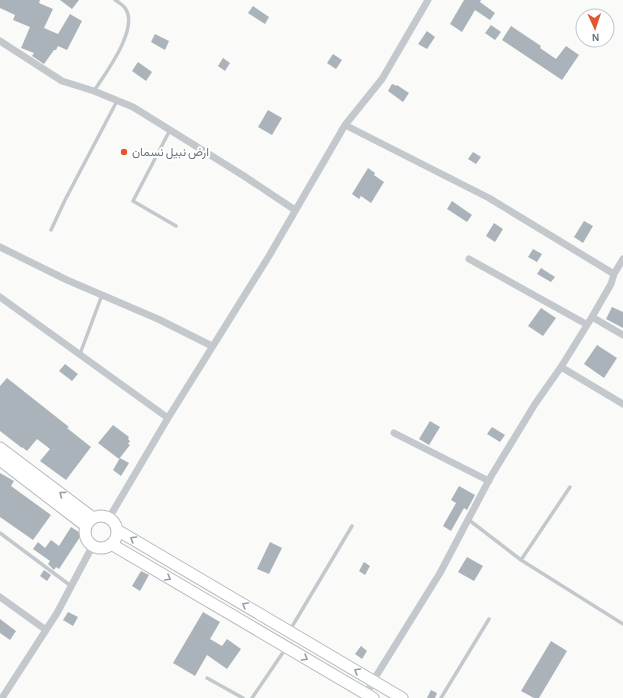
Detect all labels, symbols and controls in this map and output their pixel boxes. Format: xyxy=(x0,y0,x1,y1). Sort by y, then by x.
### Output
north arrow xyxy=(575,8,615,48)
text: N xyxy=(591,32,600,43)
place label: ارض نبيل نسمان xyxy=(132,146,209,160)
marker: ارض نبيل نسمان xyxy=(119,147,129,157)
one-way arrow xyxy=(60,492,67,499)
one-way arrow xyxy=(130,536,137,543)
one-way arrow xyxy=(164,574,171,581)
one-way arrow xyxy=(242,602,249,609)
one-way arrow xyxy=(301,654,308,661)
one-way arrow xyxy=(354,668,361,676)

